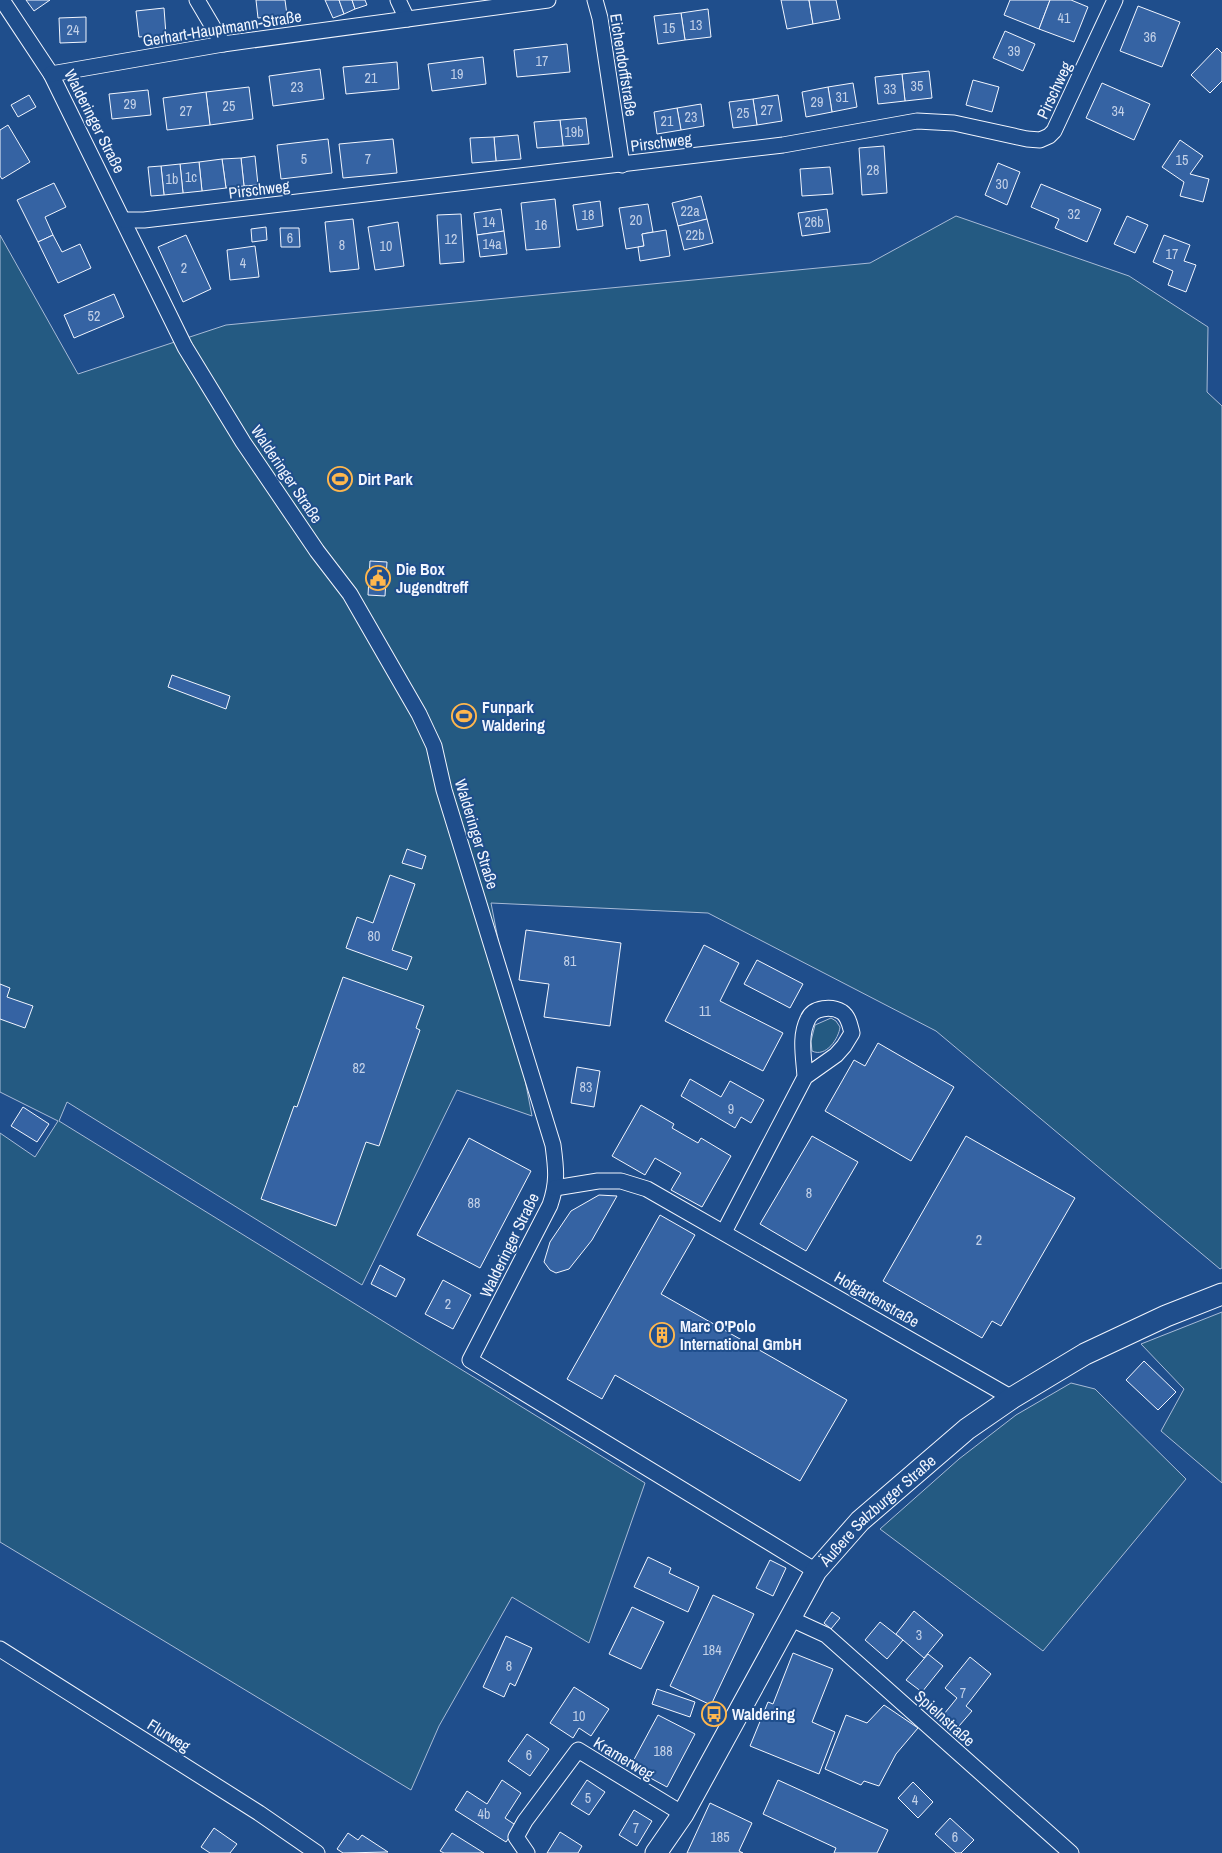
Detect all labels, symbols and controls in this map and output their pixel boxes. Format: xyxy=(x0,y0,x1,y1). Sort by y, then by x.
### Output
street label: Gerhart-Hauptmann-Straße xyxy=(141,5,303,51)
house number: 41 xyxy=(1058,9,1071,27)
street label: Eichendorffstraße xyxy=(605,12,643,118)
house number: 13 xyxy=(690,16,702,34)
house number: 15 xyxy=(663,19,675,37)
house number: 24 xyxy=(67,21,80,39)
house number: 36 xyxy=(1144,28,1156,46)
house number: 39 xyxy=(1008,42,1020,60)
house number: 17 xyxy=(536,52,548,70)
street label: Pirschweg xyxy=(1031,57,1077,122)
street label: Walderinger Straße xyxy=(59,65,131,177)
house number: 19 xyxy=(451,65,463,83)
house number: 21 xyxy=(365,69,378,87)
house number: 35 xyxy=(911,77,923,95)
house number: 23 xyxy=(291,78,303,96)
house number: 33 xyxy=(884,80,896,98)
house number: 31 xyxy=(836,88,849,106)
house number: 29 xyxy=(811,93,823,111)
house number: 29 xyxy=(124,95,136,113)
house number: 25 xyxy=(223,97,235,115)
house number: 27 xyxy=(761,101,773,119)
house number: 27 xyxy=(180,102,192,120)
house number: 34 xyxy=(1112,102,1125,120)
house number: 25 xyxy=(737,104,749,122)
house number: 23 xyxy=(685,108,697,126)
house number: 21 xyxy=(661,112,674,130)
house number: 19b xyxy=(564,123,584,141)
street label: Pirschweg xyxy=(629,127,693,157)
house number: 5 xyxy=(301,150,307,168)
house number: 7 xyxy=(365,150,371,168)
house number: 15 xyxy=(1176,151,1188,169)
house number: 28 xyxy=(867,161,879,179)
house number: 1c xyxy=(185,168,197,186)
house number: 1b xyxy=(166,170,178,188)
street label: Pirschweg xyxy=(227,174,291,204)
house number: 30 xyxy=(996,175,1008,193)
house number: 22a xyxy=(680,202,700,220)
house number: 32 xyxy=(1068,205,1080,223)
house number: 18 xyxy=(582,206,594,224)
house number: 20 xyxy=(630,211,642,229)
house number: 14 xyxy=(483,213,496,231)
house number: 26b xyxy=(804,213,824,231)
house number: 16 xyxy=(535,216,547,234)
house number: 22b xyxy=(685,226,705,244)
house number: 6 xyxy=(287,229,293,247)
house number: 12 xyxy=(445,230,457,248)
house number: 14a xyxy=(482,235,502,253)
house number: 8 xyxy=(339,236,345,254)
house number: 10 xyxy=(380,237,392,255)
house number: 17 xyxy=(1166,245,1178,263)
house number: 4 xyxy=(240,254,247,272)
house number: 2 xyxy=(181,259,187,277)
house number: 52 xyxy=(88,307,100,325)
street label: Walderinger Straße xyxy=(246,421,328,527)
sports icon: Dirt Park xyxy=(327,466,353,492)
place label: Dirt Park xyxy=(358,468,413,490)
place label: Die Box Jugendtreff xyxy=(396,558,468,598)
public building icon: Die Box Jugendtreff xyxy=(365,565,391,591)
place label: Funpark Waldering xyxy=(482,696,545,736)
sports icon: Funpark Waldering xyxy=(451,703,477,729)
street label: Walderinger Straße xyxy=(450,776,504,892)
house number: 80 xyxy=(368,927,380,945)
house number: 81 xyxy=(564,952,577,970)
house number: 11 xyxy=(699,1002,712,1020)
house number: 82 xyxy=(353,1059,365,1077)
house number: 83 xyxy=(580,1078,592,1096)
house number: 9 xyxy=(728,1100,734,1118)
house number: 8 xyxy=(806,1184,812,1202)
street label: Walderinger Straße xyxy=(474,1189,544,1301)
house number: 88 xyxy=(468,1194,480,1212)
house number: 2 xyxy=(976,1231,982,1249)
street label: Hofgartenstraße xyxy=(830,1266,924,1332)
house number: 2 xyxy=(445,1295,451,1313)
place label: Marc O'Polo International GmbH xyxy=(680,1315,802,1355)
building icon: Marc O'Polo International GmbH xyxy=(649,1322,675,1348)
street label: Äußere Salzburger Straße xyxy=(814,1450,940,1572)
house number: 3 xyxy=(916,1626,922,1644)
house number: 184 xyxy=(702,1641,722,1659)
house number: 8 xyxy=(506,1657,512,1675)
house number: 7 xyxy=(960,1684,966,1702)
street label: Spielnstraße xyxy=(910,1685,980,1751)
bus stop icon: Waldering xyxy=(701,1701,727,1727)
place label: Waldering xyxy=(732,1703,795,1725)
house number: 10 xyxy=(573,1707,585,1725)
street label: Flurweg xyxy=(143,1713,195,1757)
street label: Kramerweg xyxy=(590,1731,659,1785)
house number: 188 xyxy=(653,1742,673,1760)
house number: 6 xyxy=(526,1746,532,1764)
house number: 5 xyxy=(585,1789,591,1807)
house number: 4 xyxy=(912,1791,919,1809)
house number: 4b xyxy=(478,1805,490,1823)
house number: 7 xyxy=(633,1819,639,1837)
house number: 185 xyxy=(710,1828,730,1846)
house number: 6 xyxy=(952,1828,958,1846)

